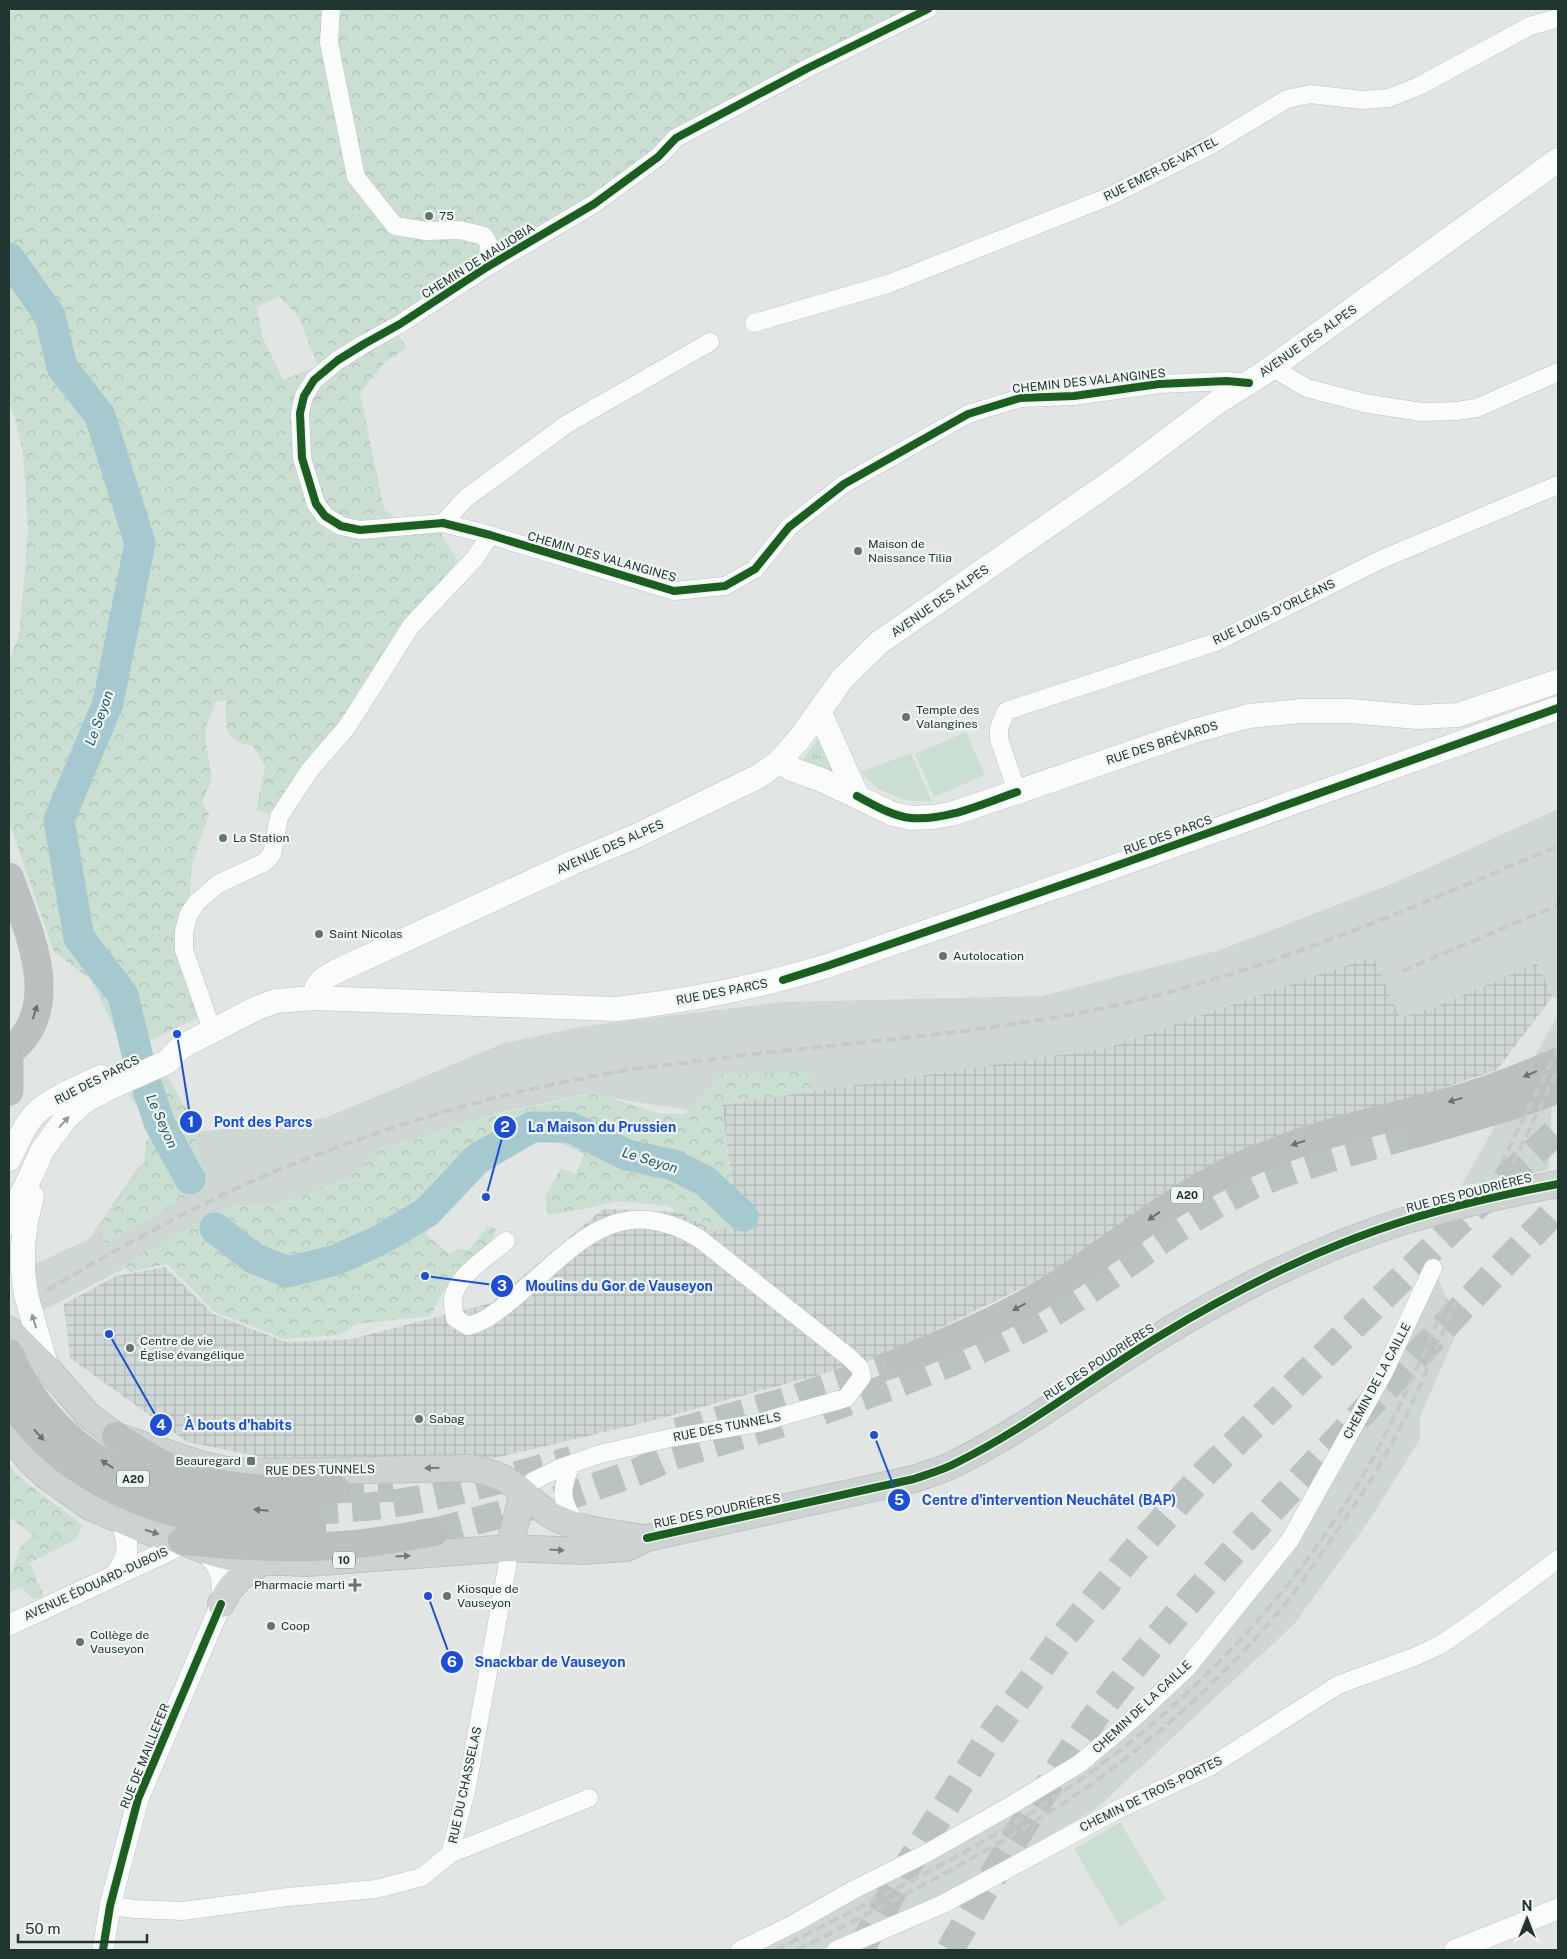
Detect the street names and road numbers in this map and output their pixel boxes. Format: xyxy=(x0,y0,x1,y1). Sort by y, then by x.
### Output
street label: RUE EMER-DE-VATTEL xyxy=(1101,134,1221,204)
street label: CHEMIN DE MAUJOBIA xyxy=(419,220,537,301)
street label: AVENUE DES ALPES xyxy=(1257,302,1359,380)
street label: CHEMIN DES VALANGINES xyxy=(1012,366,1166,396)
street label: CHEMIN DES VALANGINES xyxy=(526,529,678,585)
street label: AVENUE DES ALPES xyxy=(889,562,991,640)
street label: RUE LOUIS-D'ORLÉANS xyxy=(1210,576,1338,648)
street label: RUE DES BRÉVARDS xyxy=(1104,718,1220,768)
street label: RUE DES PARCS xyxy=(1122,812,1214,858)
street label: AVENUE DES ALPES xyxy=(554,817,666,877)
street label: RUE DES PARCS xyxy=(675,976,769,1008)
street label: RUE DES PARCS xyxy=(52,1053,142,1107)
street label: RUE DES POUDRIÈRES xyxy=(1405,1171,1533,1215)
road number: A20 xyxy=(1171,1186,1203,1204)
street label: RUE DES POUDRIÈRES xyxy=(1041,1321,1157,1403)
street label: CHEMIN DE LA CAILLE xyxy=(1340,1321,1414,1441)
street label: RUE DES TUNNELS xyxy=(672,1410,782,1444)
street label: RUE DES TUNNELS xyxy=(265,1462,375,1478)
road number: A20 xyxy=(117,1470,149,1488)
street label: RUE DES POUDRIÈRES xyxy=(652,1491,782,1531)
street label: AVENUE ÉDOUARD-DUBOIS xyxy=(22,1544,170,1624)
road number: 10 xyxy=(333,1552,355,1568)
street label: CHEMIN DE LA CAILLE xyxy=(1090,1658,1194,1756)
street label: RUE DE MAILLEFER xyxy=(118,1701,172,1811)
street label: RUE DU CHASSELAS xyxy=(446,1725,484,1845)
street label: CHEMIN DE TROIS-PORTES xyxy=(1078,1753,1224,1835)

